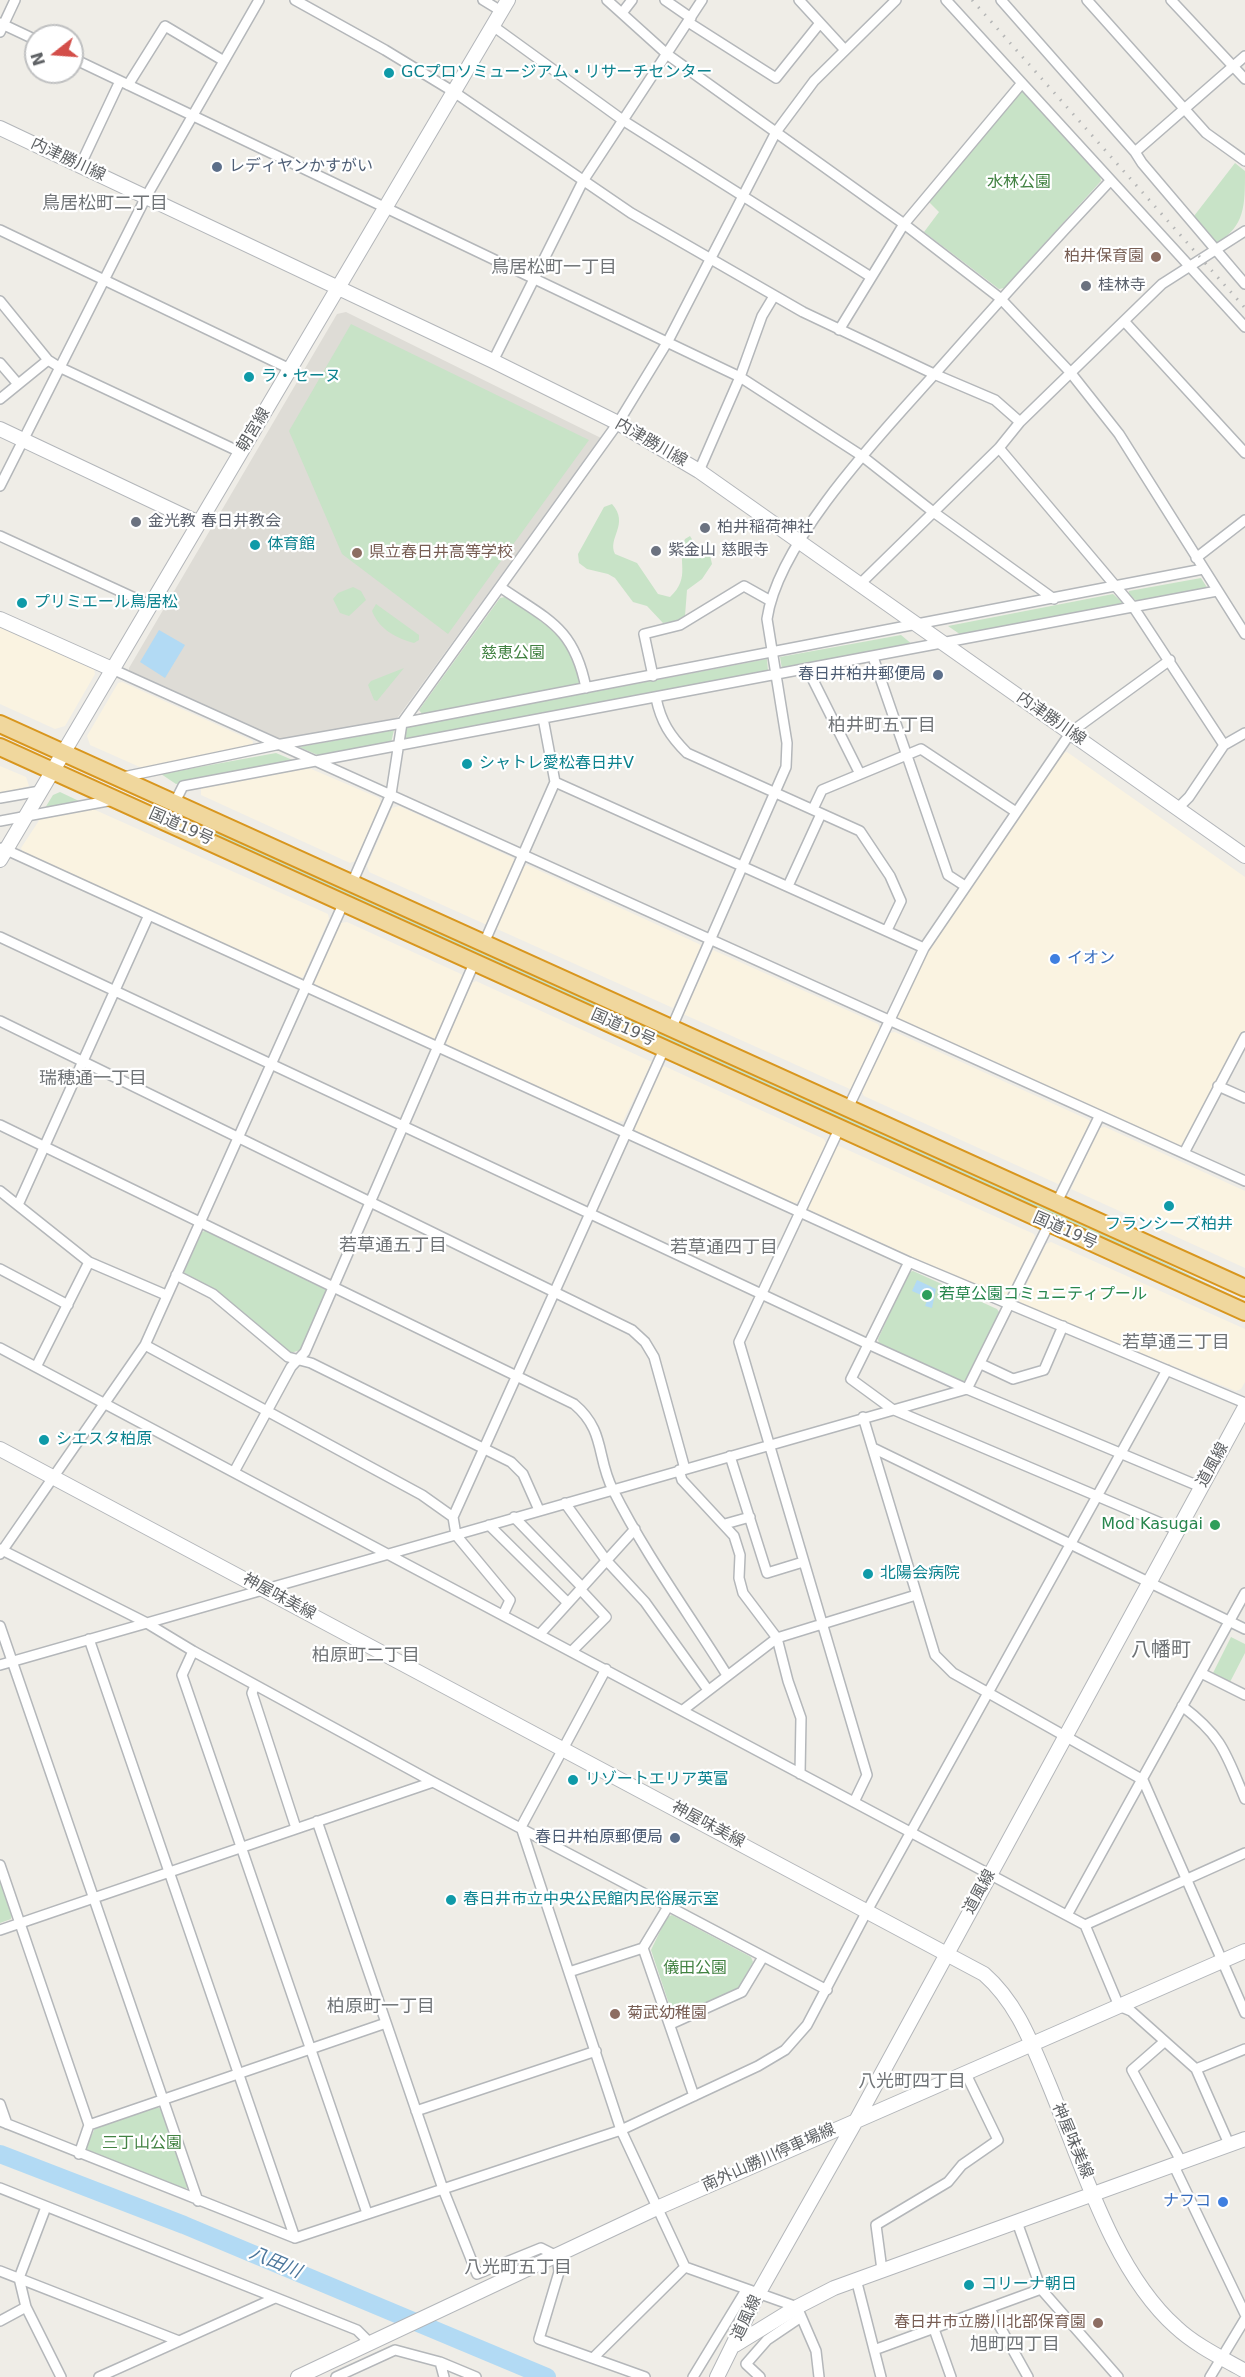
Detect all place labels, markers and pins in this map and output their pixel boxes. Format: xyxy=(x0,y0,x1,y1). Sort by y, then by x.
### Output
place label: GCプロソミュージアム・リサーチセンター xyxy=(401,63,713,83)
marker: GCプロソミュージアム・リサーチセンター xyxy=(382,66,396,80)
place label: レディヤンかすがい xyxy=(229,157,373,177)
marker: レディヤンかすがい xyxy=(210,160,224,174)
place label: 柏井保育園 xyxy=(1064,247,1144,267)
marker: 柏井保育園 xyxy=(1149,250,1163,264)
place label: 桂林寺 xyxy=(1098,276,1146,296)
marker: 桂林寺 xyxy=(1079,279,1093,293)
place label: ラ・セーヌ xyxy=(261,367,341,387)
marker: ラ・セーヌ xyxy=(242,370,256,384)
place label: 金光教 春日井教会 xyxy=(148,512,281,532)
marker: 金光教 春日井教会 xyxy=(129,515,143,529)
place label: 柏井稲荷神社 xyxy=(717,518,813,538)
marker: 柏井稲荷神社 xyxy=(698,521,712,535)
place label: 体育館 xyxy=(267,535,315,555)
marker: 体育館 xyxy=(248,538,262,552)
place label: 紫金山 慈眼寺 xyxy=(668,541,769,561)
place label: 県立春日井高等学校 xyxy=(369,543,513,563)
marker: 紫金山 慈眼寺 xyxy=(649,544,663,558)
marker: 県立春日井高等学校 xyxy=(350,546,364,560)
place label: プリミエール鳥居松 xyxy=(34,593,178,613)
marker: プリミエール鳥居松 xyxy=(15,596,29,610)
place label: 春日井柏井郵便局 xyxy=(798,665,926,685)
marker: 春日井柏井郵便局 xyxy=(931,668,945,682)
place label: シャトレ愛松春日井V xyxy=(479,754,634,774)
marker: シャトレ愛松春日井V xyxy=(460,757,474,771)
place label: イオン xyxy=(1067,949,1115,969)
marker: イオン xyxy=(1048,952,1062,966)
marker: フランシーズ柏井 xyxy=(1162,1199,1176,1213)
place label: フランシーズ柏井 xyxy=(1105,1215,1233,1235)
place label: 若草公園コミュニティプール xyxy=(939,1285,1147,1305)
marker: 若草公園コミュニティプール xyxy=(920,1288,934,1302)
place label: シエスタ柏原 xyxy=(56,1430,152,1450)
marker: シエスタ柏原 xyxy=(37,1433,51,1447)
place label: Mod Kasugai xyxy=(1101,1515,1203,1535)
marker: Mod Kasugai xyxy=(1208,1518,1222,1532)
place label: 北陽会病院 xyxy=(880,1564,960,1584)
marker: 北陽会病院 xyxy=(861,1567,875,1581)
place label: リゾートエリア英富 xyxy=(585,1770,729,1790)
marker: リゾートエリア英富 xyxy=(566,1773,580,1787)
place label: 春日井柏原郵便局 xyxy=(535,1828,663,1848)
marker: 春日井柏原郵便局 xyxy=(668,1831,682,1845)
place label: 春日井市立中央公民館内民俗展示室 xyxy=(463,1890,719,1910)
marker: 春日井市立中央公民館内民俗展示室 xyxy=(444,1893,458,1907)
place label: 菊武幼稚園 xyxy=(627,2004,707,2024)
marker: 菊武幼稚園 xyxy=(608,2007,622,2021)
place label: ナフコ xyxy=(1163,2192,1211,2212)
marker: ナフコ xyxy=(1216,2195,1230,2209)
place label: コリーナ朝日 xyxy=(981,2275,1077,2295)
marker: コリーナ朝日 xyxy=(962,2278,976,2292)
place label: 春日井市立勝川北部保育園 xyxy=(894,2313,1086,2333)
marker: 春日井市立勝川北部保育園 xyxy=(1091,2316,1105,2330)

